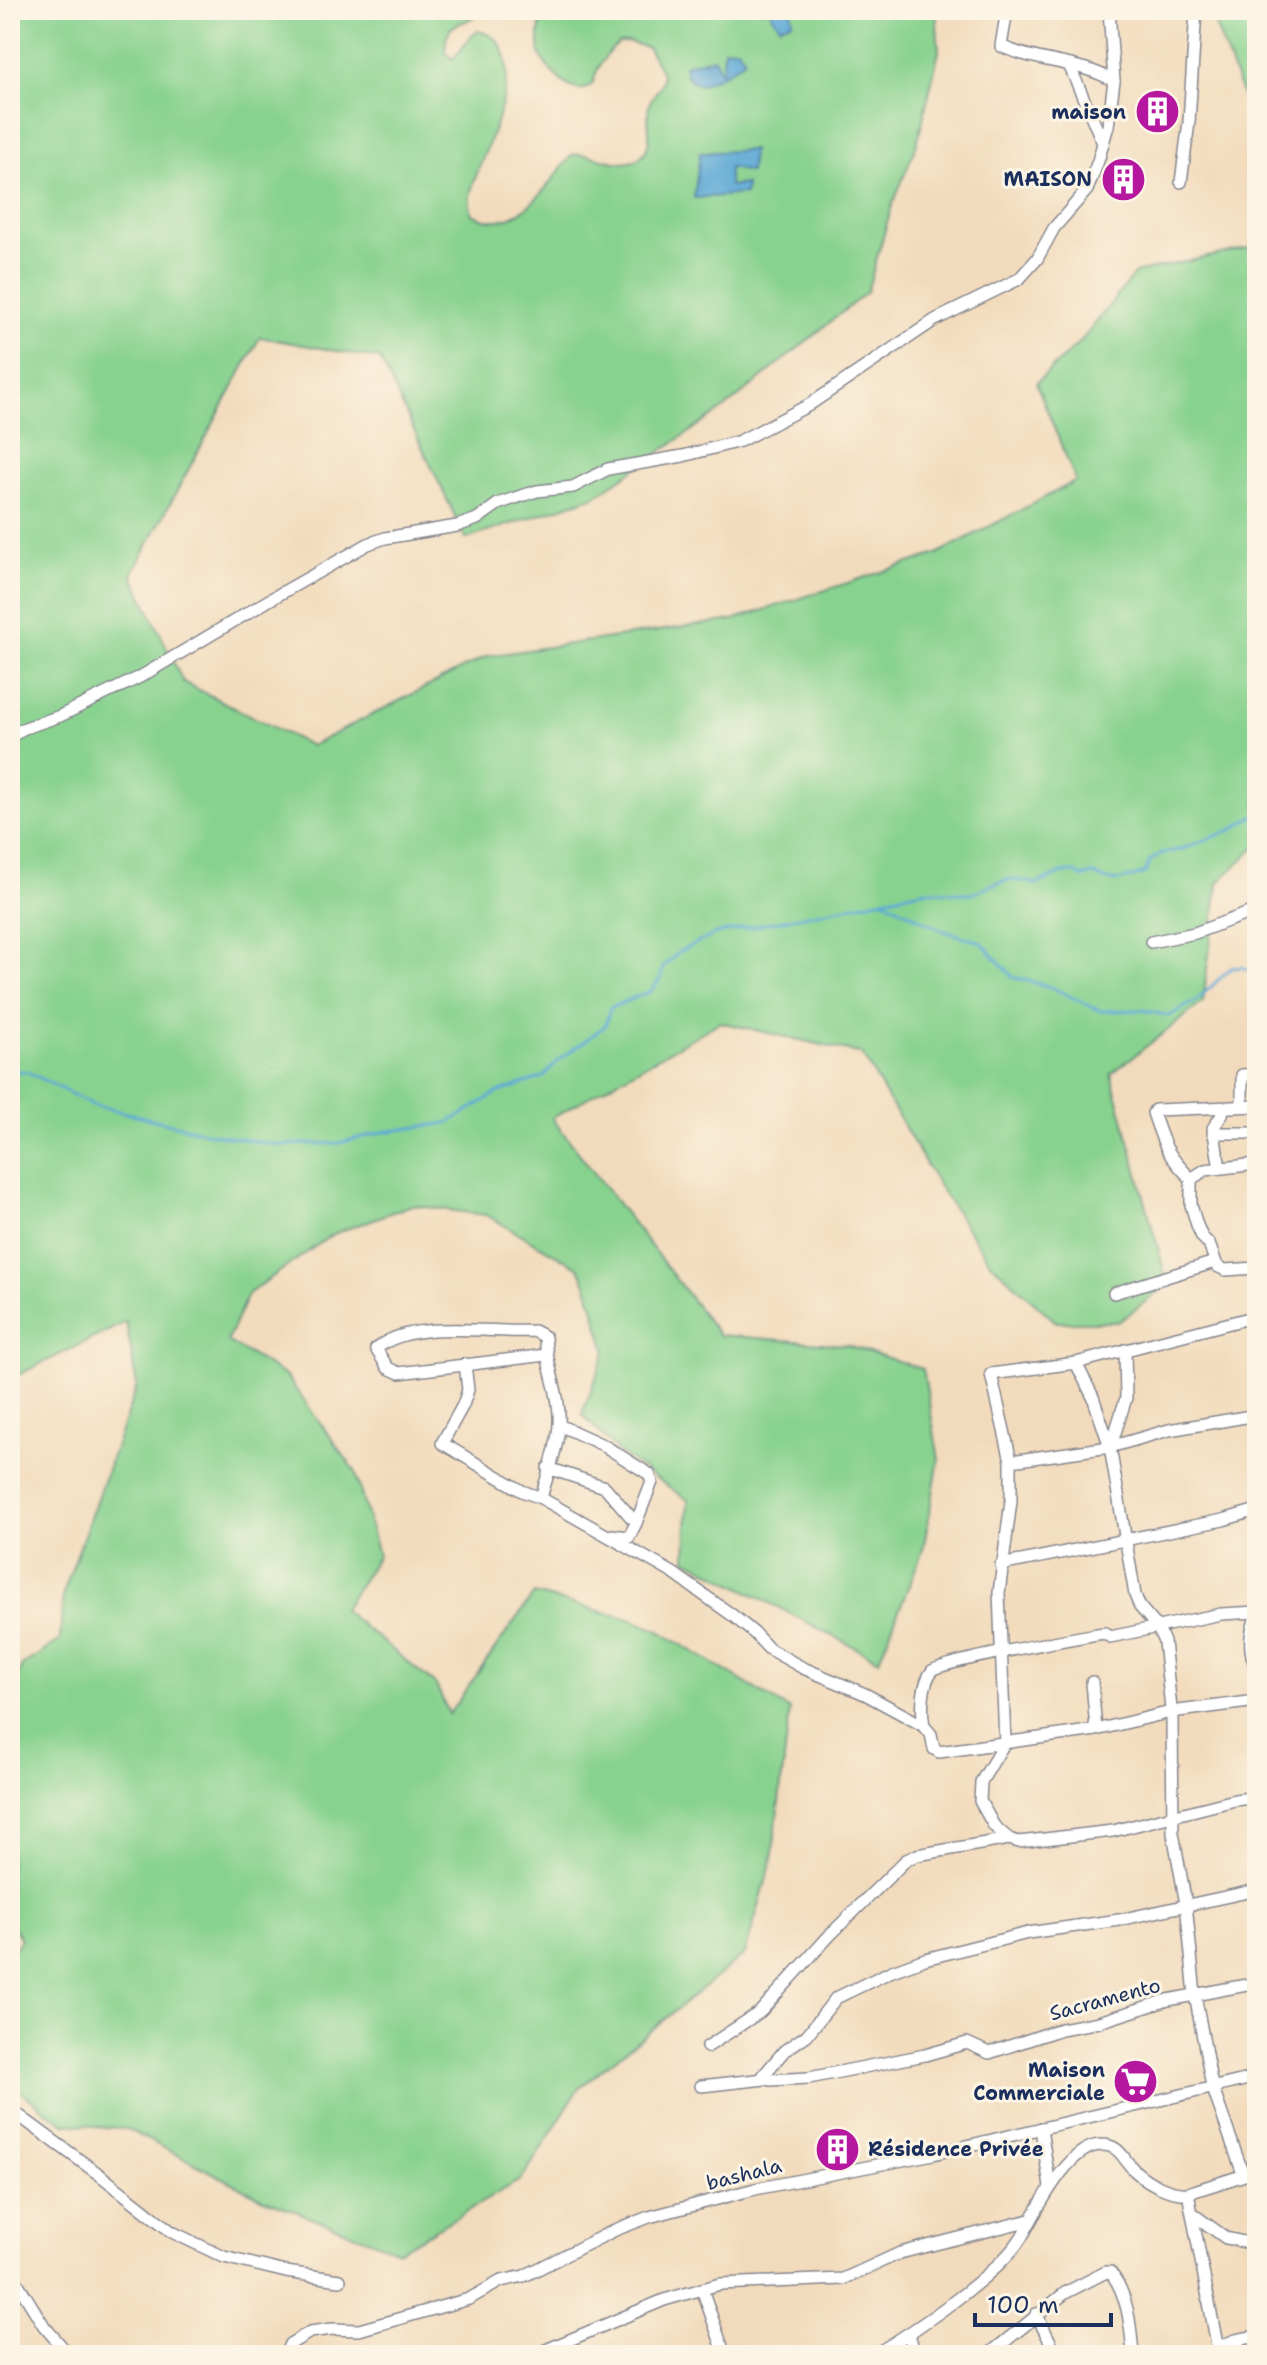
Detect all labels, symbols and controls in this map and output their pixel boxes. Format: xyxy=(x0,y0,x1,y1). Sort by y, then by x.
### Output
building icon: maison xyxy=(1133,88,1181,136)
place label: maison xyxy=(1051,99,1126,125)
building icon: MAISON xyxy=(1099,155,1147,203)
place label: MAISON xyxy=(1004,166,1092,192)
street label: Sacramento xyxy=(1047,1972,1163,2026)
place label: Maison Commerciale xyxy=(973,2057,1105,2106)
supermarket icon: Maison Commerciale xyxy=(1112,2058,1160,2106)
building icon: Résidence Privée xyxy=(813,2125,861,2173)
place label: Résidence Privée xyxy=(868,2136,1044,2162)
street label: bashala xyxy=(704,2152,785,2196)
scale bar xyxy=(975,2277,1111,2327)
text: 100 m xyxy=(987,2289,1059,2321)

